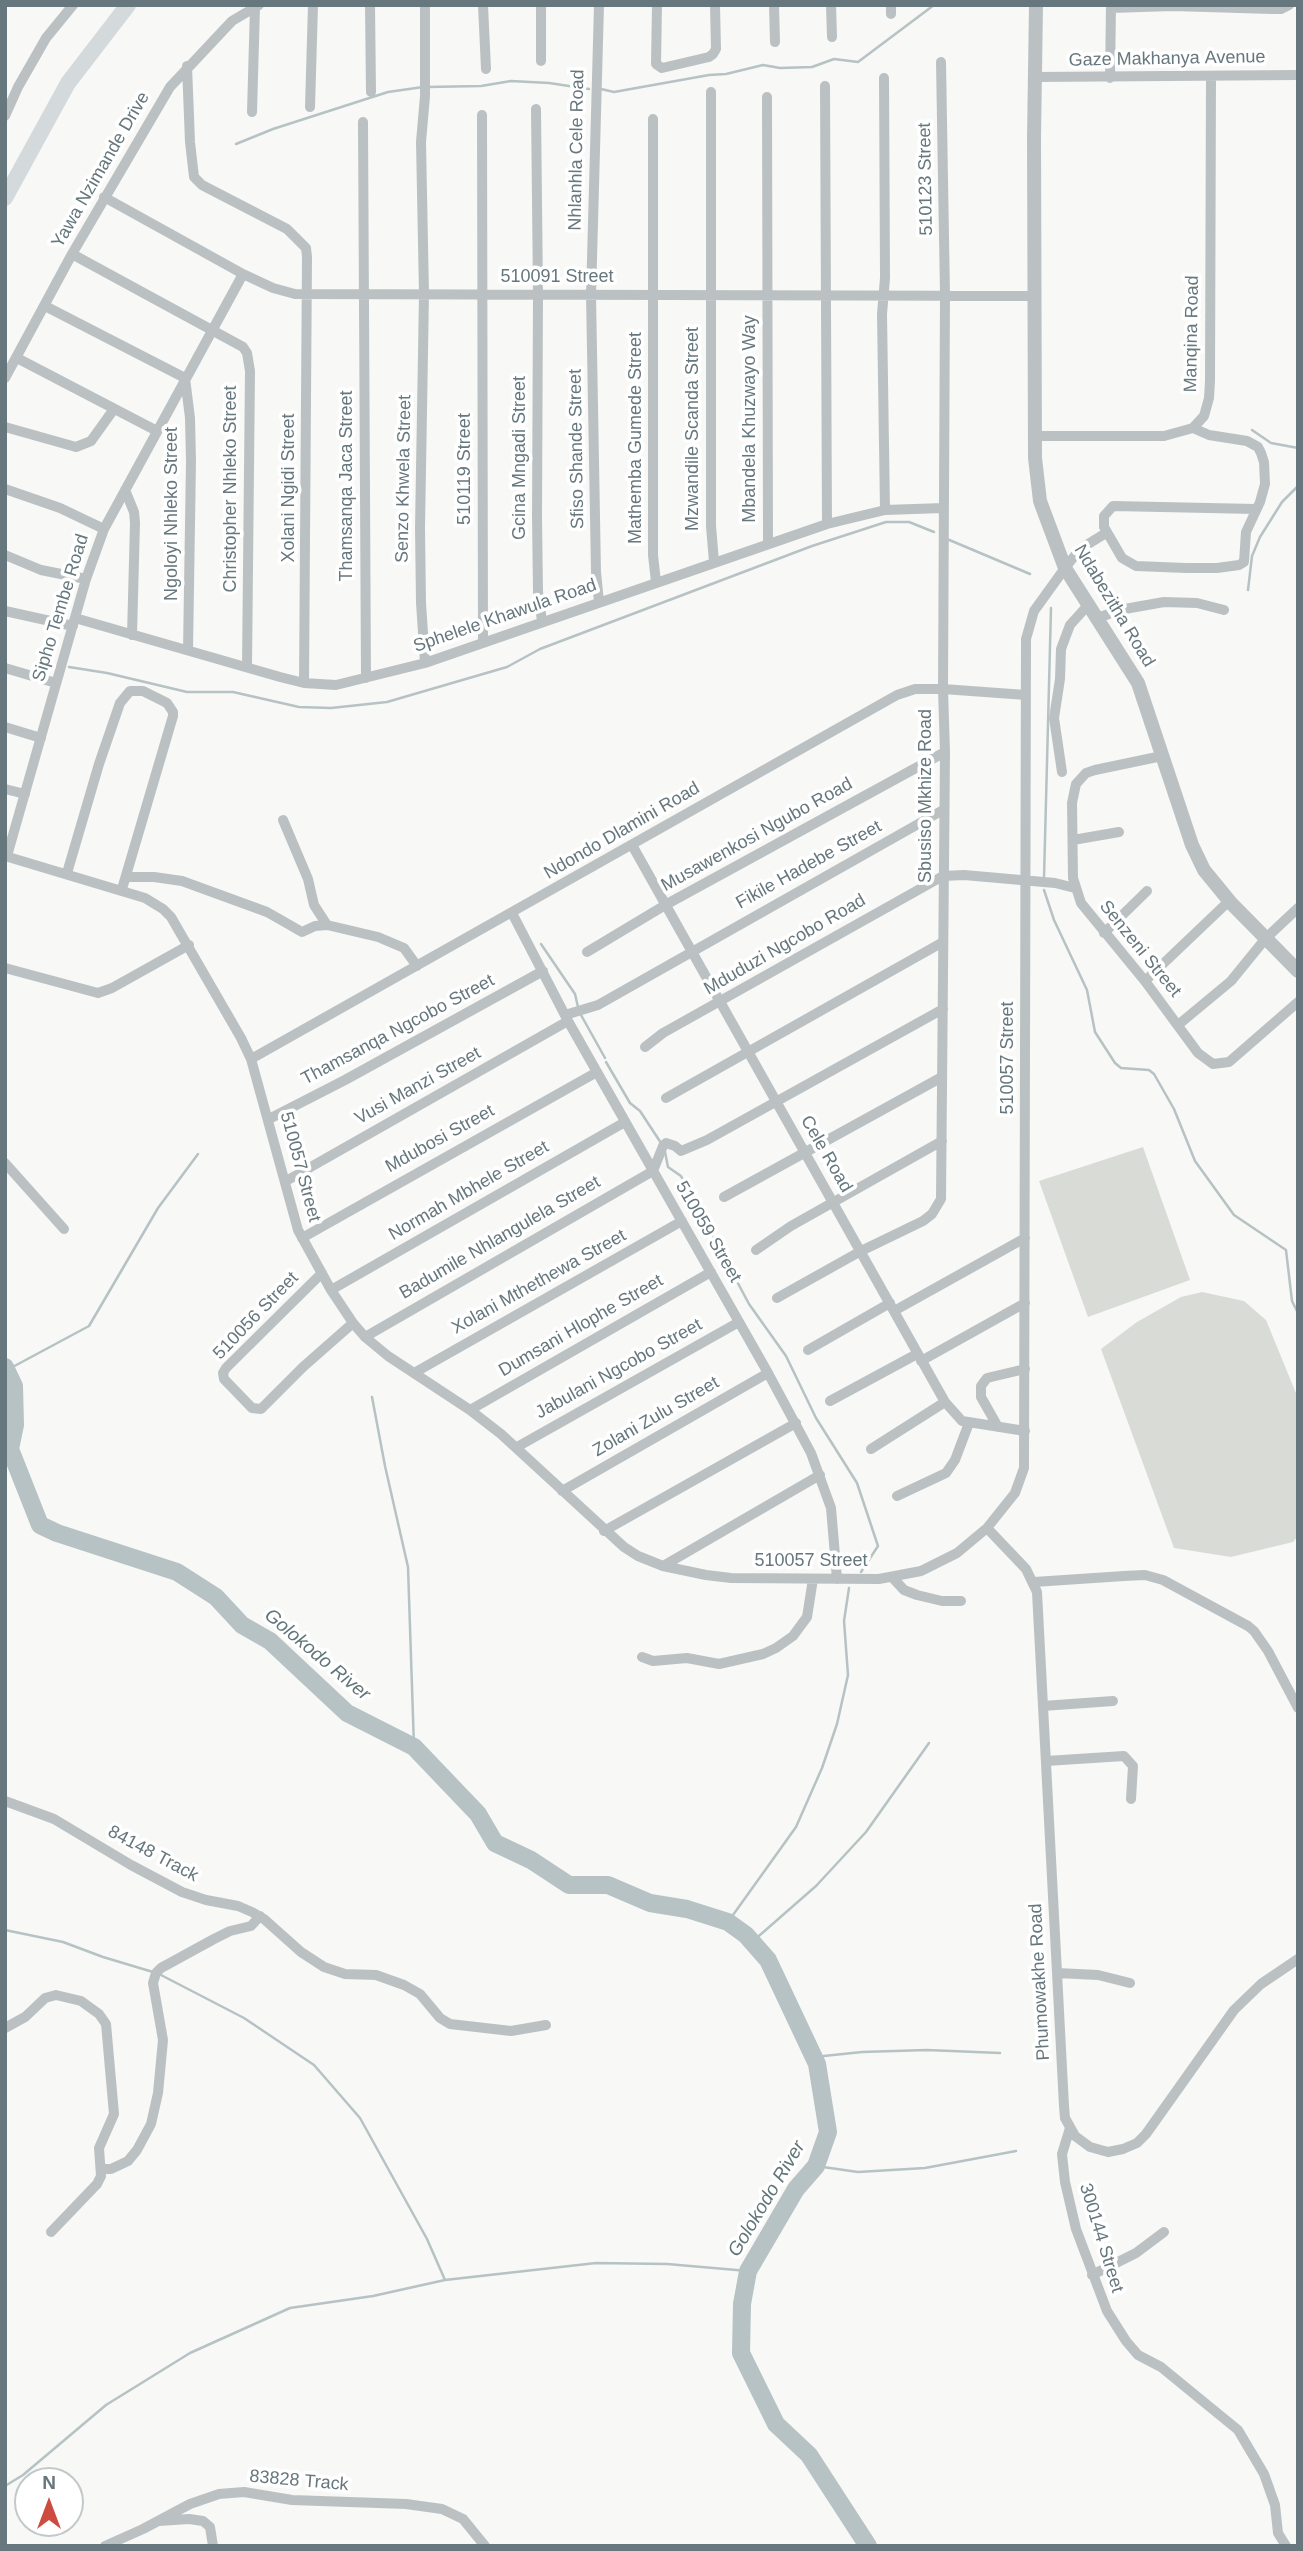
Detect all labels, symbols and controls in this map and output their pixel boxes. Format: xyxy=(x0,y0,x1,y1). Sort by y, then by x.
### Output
street label: Gaze Makhanya Avenue xyxy=(1068,46,1266,72)
street label: Nhlanhla Cele Road xyxy=(565,69,589,231)
street label: Yawa Nzimande Drive xyxy=(47,88,155,252)
street label: 510123 Street xyxy=(914,122,938,236)
street label: 510091 Street xyxy=(500,266,614,288)
street label: Manqina Road xyxy=(1180,275,1204,393)
street label: Mbandela Khuzwayo Way xyxy=(739,315,761,523)
street label: Mzwandile Scanda Street xyxy=(682,327,704,531)
street label: Mathemba Gumede Street xyxy=(625,332,647,544)
street label: Sfiso Shande Street xyxy=(565,369,589,529)
street label: Gcina Mngadi Street xyxy=(509,376,531,540)
street label: Christopher Nhleko Street xyxy=(220,385,242,593)
street label: Thamsanqa Jaca Street xyxy=(336,390,358,582)
street label: Senzo Khwela Street xyxy=(392,395,416,563)
street label: Xolani Ngidi Street xyxy=(278,413,300,563)
street label: 510119 Street xyxy=(454,413,476,525)
street label: Ngoloyi Nhleko Street xyxy=(161,427,183,601)
street label: Sipho Tembe Road xyxy=(28,532,94,684)
street label: Ndabezitha Road xyxy=(1069,541,1159,671)
street label: Sphelele Khawula Road xyxy=(411,575,599,657)
street label: Sbusiso Mkhize Road xyxy=(915,709,937,883)
street label: Musawenkosi Ngubo Road xyxy=(658,773,856,897)
street label: Ndondo Dlamini Road xyxy=(540,778,704,884)
street label: Fikile Hadebe Street xyxy=(732,816,886,914)
street label: Mduduzi Ngcobo Road xyxy=(700,890,870,1000)
street label: Senzeni Street xyxy=(1094,896,1186,1002)
street label: Thamsanqa Ngcobo Street xyxy=(298,970,498,1090)
street label: 510057 Street xyxy=(997,1001,1019,1115)
street label: Vusi Manzi Street xyxy=(351,1043,485,1129)
street label: Mdubosi Street xyxy=(382,1100,498,1178)
street label: 510057 Street xyxy=(275,1110,325,1224)
street label: Cele Road xyxy=(795,1112,857,1196)
street label: Normah Mbhele Street xyxy=(385,1136,553,1246)
street label: Badumile Nhlangulela Street xyxy=(396,1172,604,1304)
street label: 510059 Street xyxy=(670,1178,746,1286)
street label: Xolani Mthethewa Street xyxy=(448,1225,630,1339)
street label: 510056 Street xyxy=(209,1268,303,1364)
street label: Dumsani Hlophe Street xyxy=(495,1270,667,1382)
street label: Jabulani Ngcobo Street xyxy=(532,1314,706,1424)
street label: Zolani Zulu Street xyxy=(589,1372,723,1462)
street label: 510057 Street xyxy=(754,1550,868,1572)
water label: Golokodo River xyxy=(260,1604,374,1706)
street label: 84148 Track xyxy=(104,1821,202,1887)
street label: Phumowakhe Road xyxy=(1025,1903,1055,2061)
water label: Golokodo River xyxy=(724,2137,810,2261)
street label: 300144 Street xyxy=(1074,2181,1128,2295)
street label: 83828 Track xyxy=(249,2466,349,2496)
north arrow xyxy=(14,2467,84,2537)
text: N xyxy=(42,2472,56,2493)

